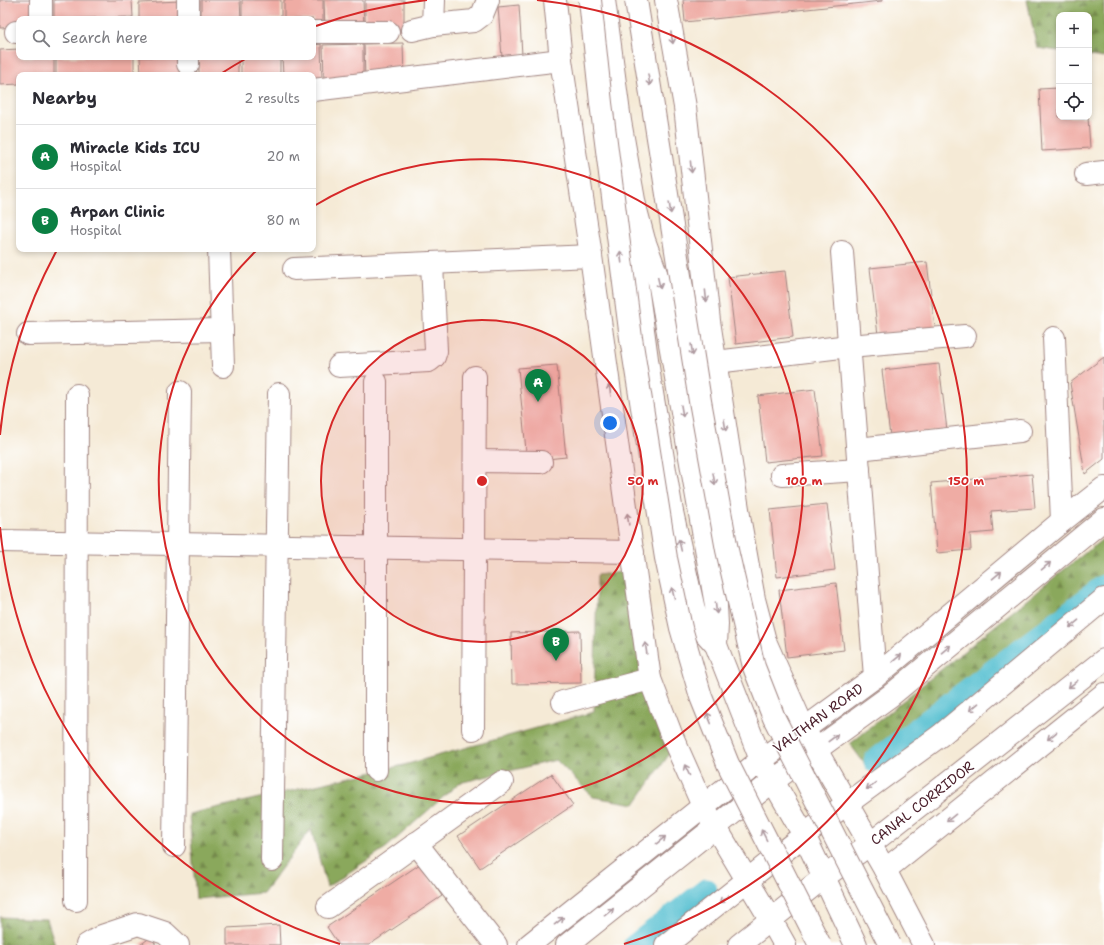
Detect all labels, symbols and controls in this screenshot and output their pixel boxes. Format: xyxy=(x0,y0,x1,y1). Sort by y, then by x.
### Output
map controls xyxy=(1056,12,1092,120)
button: + xyxy=(1056,12,1092,48)
search box xyxy=(16,16,316,60)
icon: search xyxy=(30,27,52,49)
text: Search here xyxy=(62,28,148,48)
one-way arrow xyxy=(669,31,677,44)
button: − xyxy=(1056,48,1092,84)
one-way arrow xyxy=(645,73,653,86)
button: locate xyxy=(1056,84,1092,120)
text: Nearby xyxy=(32,87,97,109)
text: 2 results xyxy=(244,90,300,107)
text: Miracle Kids ICU xyxy=(70,138,200,158)
text: A xyxy=(40,148,50,165)
text: 20 m xyxy=(267,148,300,165)
text: Hospital xyxy=(70,158,121,175)
one-way arrow xyxy=(688,160,695,173)
one-way arrow xyxy=(666,201,674,214)
text: Arpan Clinic xyxy=(70,202,165,222)
text: B xyxy=(41,212,49,229)
text: 80 m xyxy=(266,212,300,229)
text: Hospital xyxy=(70,222,121,239)
one-way arrow xyxy=(617,251,624,264)
one-way arrow xyxy=(655,276,663,289)
one-way arrow xyxy=(702,289,710,302)
one-way arrow xyxy=(688,344,696,357)
pin: A xyxy=(525,369,551,402)
one-way arrow xyxy=(606,384,614,397)
one-way arrow xyxy=(678,404,686,417)
your location xyxy=(600,413,620,433)
one-way arrow xyxy=(721,418,729,431)
one-way arrow xyxy=(710,472,718,485)
text: 50 m xyxy=(628,473,659,489)
text: 100 m xyxy=(786,473,823,489)
text: 150 m xyxy=(948,473,984,489)
centre of rings xyxy=(475,474,489,488)
one-way arrow xyxy=(624,513,632,526)
one-way arrow xyxy=(675,538,683,551)
one-way arrow xyxy=(1041,561,1052,570)
one-way arrow xyxy=(992,571,1002,580)
one-way arrow xyxy=(669,587,677,600)
one-way arrow xyxy=(712,601,720,614)
one-way arrow xyxy=(1069,619,1079,628)
pin: B xyxy=(543,628,569,661)
one-way arrow xyxy=(642,642,650,655)
one-way arrow xyxy=(941,644,952,653)
one-way arrow xyxy=(892,654,903,663)
street label: VALTHAN ROAD xyxy=(769,679,867,757)
one-way arrow xyxy=(1068,680,1079,688)
one-way arrow xyxy=(969,703,980,711)
one-way arrow xyxy=(705,712,713,724)
one-way arrow xyxy=(1046,732,1057,740)
one-way arrow xyxy=(828,734,839,742)
street label: CANAL CORRIDOR xyxy=(867,757,978,849)
one-way arrow xyxy=(683,764,690,776)
one-way arrow xyxy=(866,782,877,790)
one-way arrow xyxy=(945,813,956,822)
one-way arrow xyxy=(760,830,767,842)
one-way arrow xyxy=(655,835,666,844)
one-way arrow xyxy=(718,895,729,904)
one-way arrow xyxy=(603,907,614,916)
one-way arrow xyxy=(554,916,565,925)

